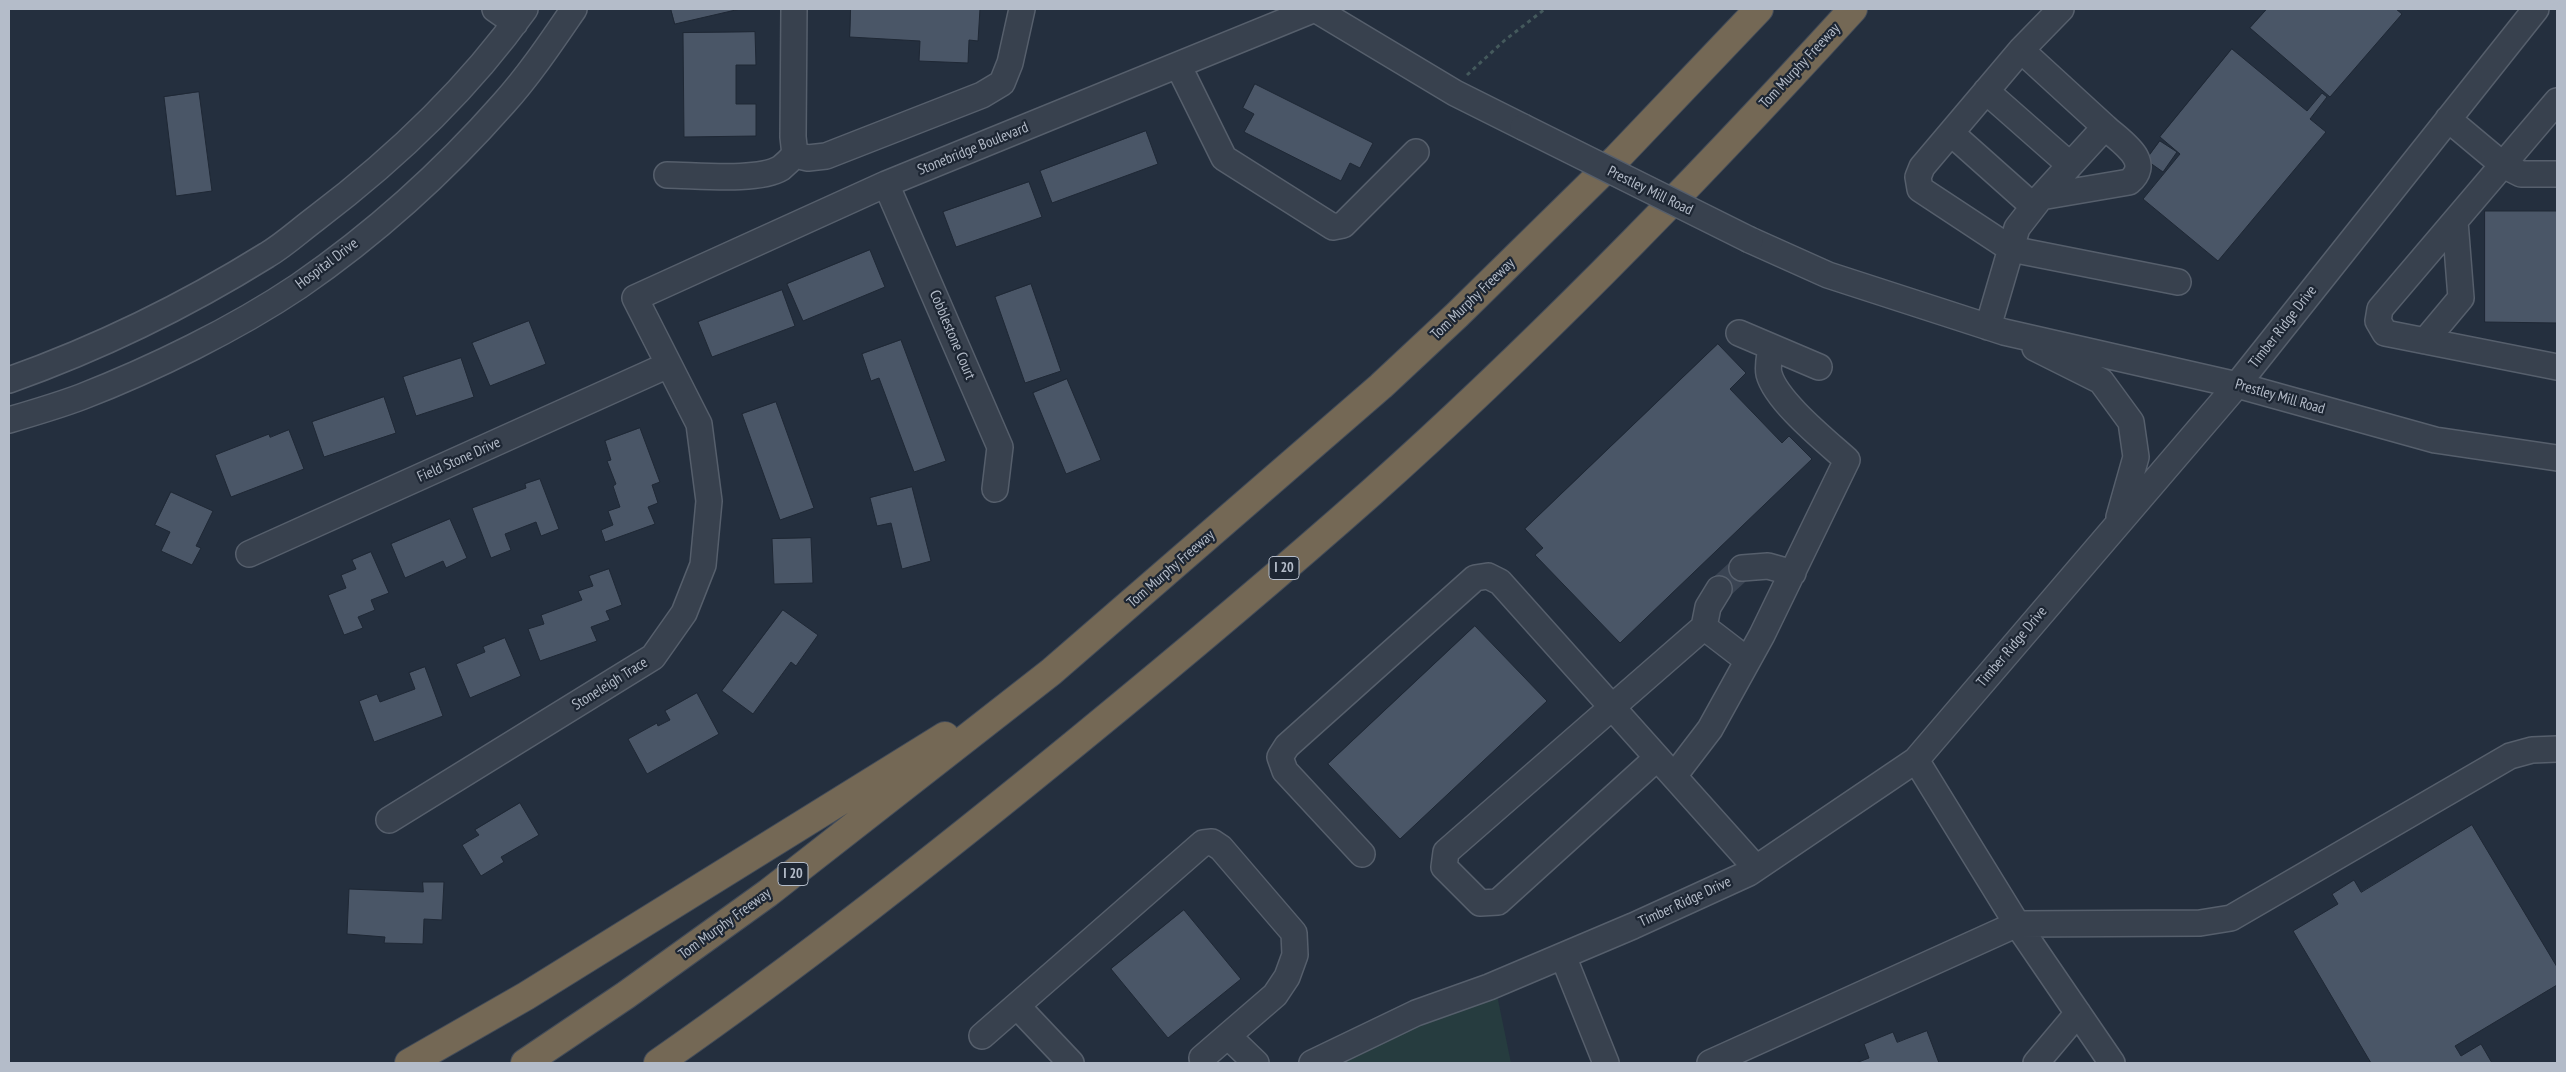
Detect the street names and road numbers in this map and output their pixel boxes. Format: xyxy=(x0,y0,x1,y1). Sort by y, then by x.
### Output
street label: Tom Murphy Freeway xyxy=(1756,20,1844,112)
street label: Stonebridge Boulevard xyxy=(915,119,1031,179)
street label: Prestley Mill Road xyxy=(1604,163,1696,219)
street label: Hospital Drive xyxy=(292,235,362,293)
street label: Tom Murphy Freeway xyxy=(1427,254,1519,344)
street label: Timber Ridge Drive xyxy=(2245,282,2321,372)
street label: Cobblestone Court xyxy=(925,288,979,382)
street label: Prestley Mill Road xyxy=(2233,376,2327,418)
street label: Field Stone Drive xyxy=(415,434,503,486)
street label: Tom Murphy Freeway xyxy=(1124,526,1218,612)
road number: I 20 xyxy=(1269,556,1299,580)
street label: Timber Ridge Drive xyxy=(1973,603,2051,691)
street label: Stoneleigh Trace xyxy=(569,654,651,714)
road number: I 20 xyxy=(778,862,808,886)
street label: Timber Ridge Drive xyxy=(1636,873,1734,931)
street label: Tom Murphy Freeway xyxy=(675,884,775,964)

